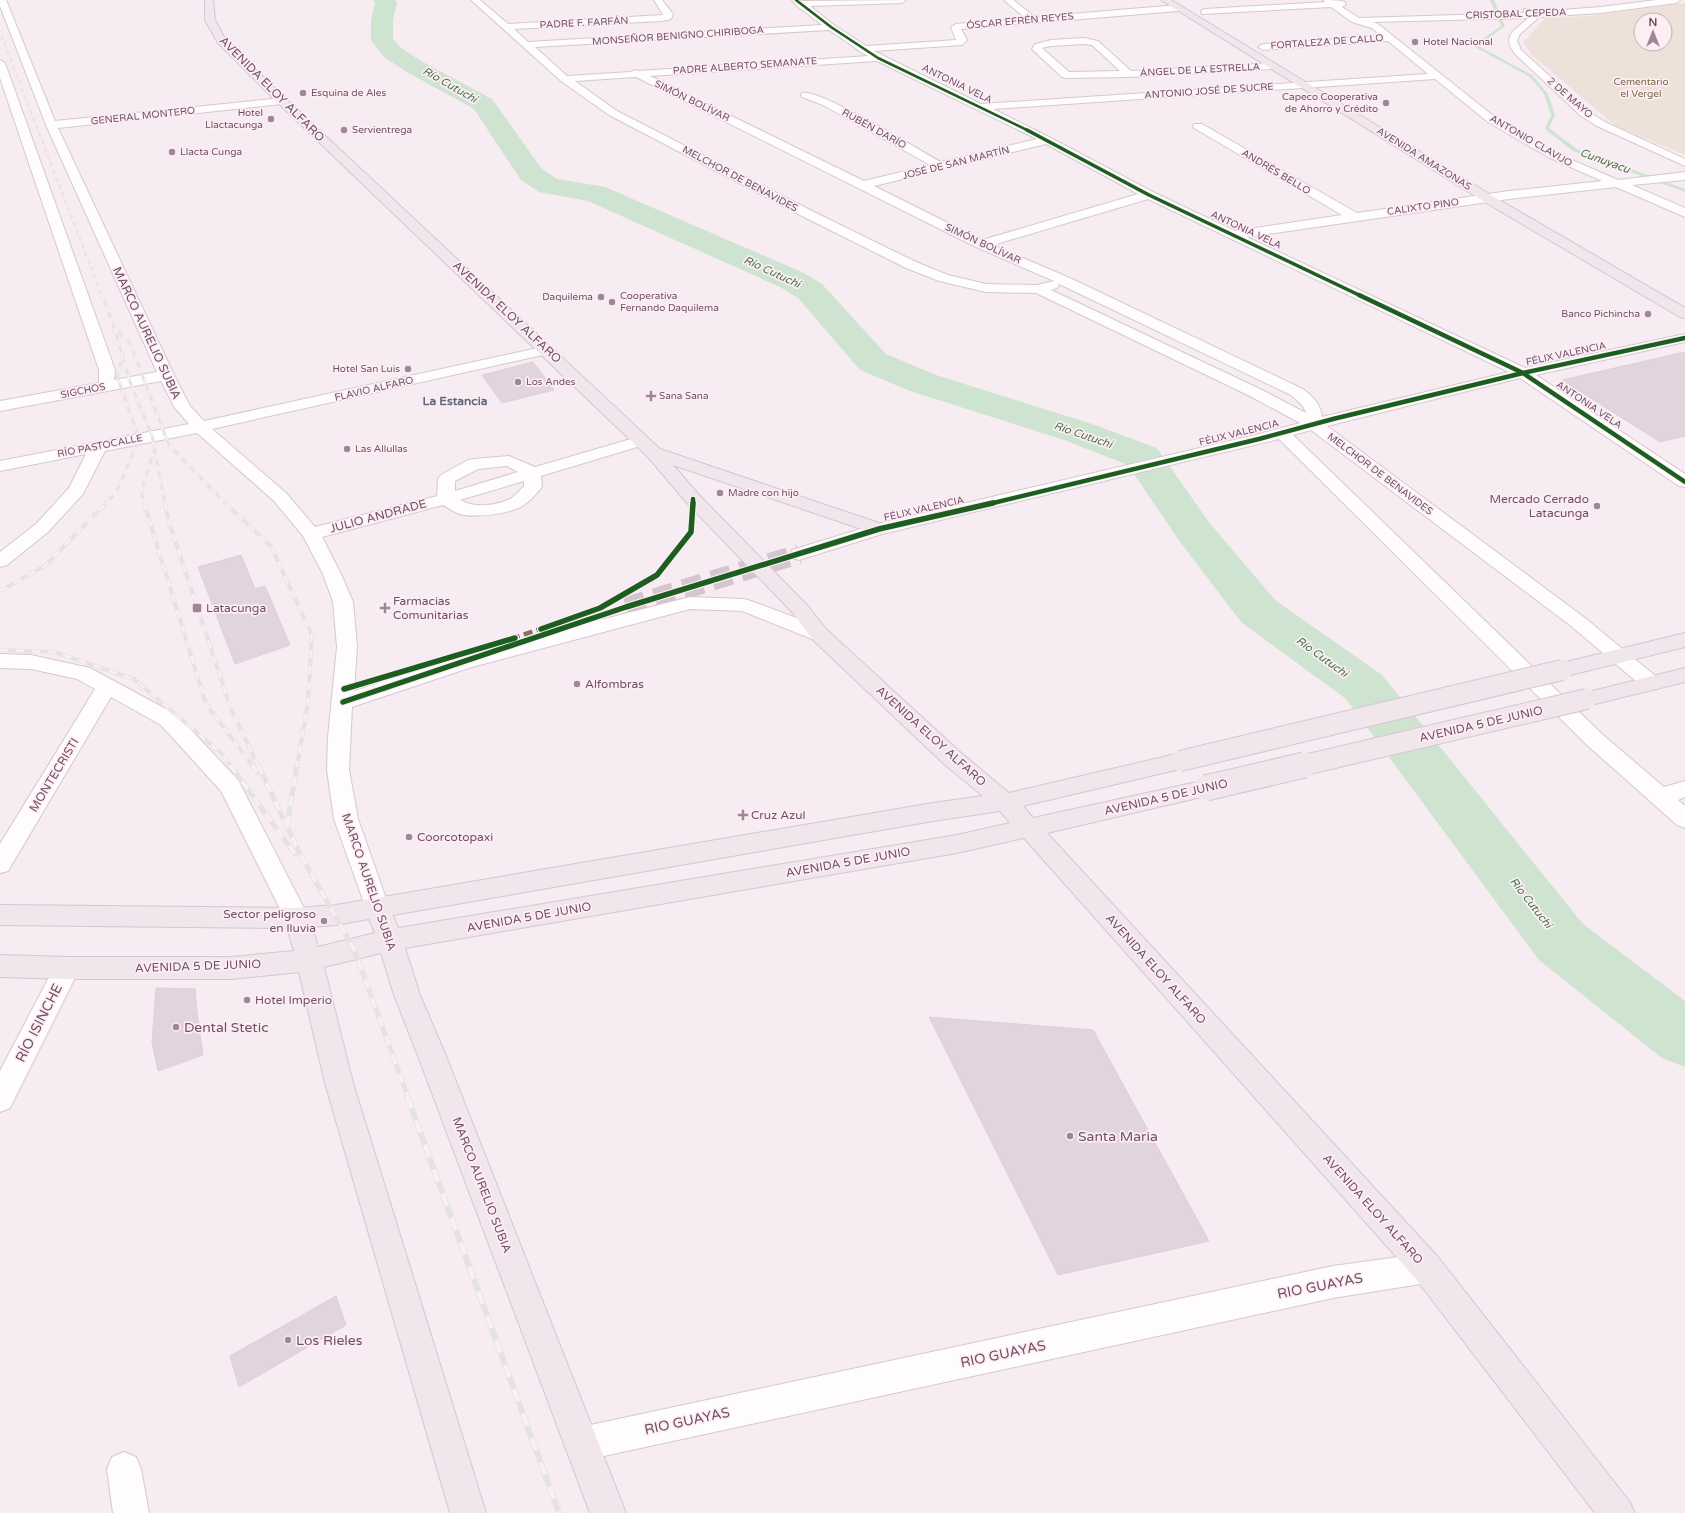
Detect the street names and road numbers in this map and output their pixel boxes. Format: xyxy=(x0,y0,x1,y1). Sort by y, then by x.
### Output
street label: CRISTOBAL CEPEDA xyxy=(1465,6,1567,22)
street label: ÓSCAR EFRÉN REYES xyxy=(966,10,1074,32)
street label: PADRE F. FARFÁN xyxy=(539,15,629,31)
street label: MONSEÑOR BENIGNO CHIRIBOGA xyxy=(592,24,764,48)
street label: FORTALEZA DE CALLO xyxy=(1270,32,1384,52)
street label: AVENIDA ELOY ALFARO xyxy=(217,34,328,145)
street label: PADRE ALBERTO SEMANATE xyxy=(672,55,818,77)
street label: ÁNGEL DE LA ESTRELLA xyxy=(1140,61,1260,79)
street label: ANTONIA VELA xyxy=(920,62,994,106)
street label: 2 DE MAYO xyxy=(1545,75,1595,121)
street label: SIMÓN BOLÍVAR xyxy=(652,78,732,124)
street label: ANTONIO JOSÉ DE SUCRE xyxy=(1144,80,1274,102)
street label: GENERAL MONTERO xyxy=(90,105,196,127)
street label: RUBÉN DARÍO xyxy=(840,106,908,152)
street label: ANTONIO CLAVIJO xyxy=(1488,113,1574,169)
street label: AVENIDA AMAZONAS xyxy=(1374,125,1474,193)
street label: MELCHOR DE BENAVIDES xyxy=(680,143,800,215)
street label: JOSÉ DE SAN MARTÍN xyxy=(901,144,1011,182)
street label: ANDRÉS BELLO xyxy=(1239,147,1313,197)
street label: CALIXTO PINO xyxy=(1386,196,1460,218)
street label: ANTONIA VELA xyxy=(1209,208,1283,252)
street label: SIMÓN BOLÍVAR xyxy=(943,221,1023,267)
street label: AVENIDA ELOY ALFARO xyxy=(450,258,564,366)
street label: MARCO AURELIO SUBIA xyxy=(110,265,184,401)
street label: FÉLIX VALENCIA xyxy=(1525,340,1607,368)
street label: FLAVIO ALFARO xyxy=(333,374,415,404)
street label: ANTONIA VELA xyxy=(1554,379,1624,431)
street label: SIGCHOS xyxy=(60,381,106,401)
street label: FÉLIX VALENCIA xyxy=(1198,417,1280,449)
street label: MELCHOR DE BENAVIDES xyxy=(1325,430,1435,518)
street label: RÍO PASTOCALLE xyxy=(56,432,144,460)
street label: FÉLIX VALENCIA xyxy=(883,494,965,524)
street label: JULIO ANDRADE xyxy=(328,496,428,536)
street label: AVENIDA ELOY ALFARO xyxy=(873,683,989,789)
street label: AVENIDA 5 DE JUNIO xyxy=(1418,703,1544,745)
street label: MONTECRISTI xyxy=(26,735,82,815)
street label: AVENIDA 5 DE JUNIO xyxy=(1103,776,1229,818)
street label: MARCO AURELIO SUBIA xyxy=(339,811,399,953)
street label: AVENIDA 5 DE JUNIO xyxy=(785,844,912,880)
street label: AVENIDA 5 DE JUNIO xyxy=(466,899,593,935)
street label: AVENIDA ELOY ALFARO xyxy=(1103,911,1209,1027)
street label: AVENIDA 5 DE JUNIO xyxy=(135,957,262,975)
street label: RÍO ISINCHE xyxy=(12,981,66,1065)
street label: MARCO AURELIO SUBIA xyxy=(450,1115,514,1255)
street label: AVENIDA ELOY ALFARO xyxy=(1320,1151,1426,1267)
street label: RIO GUAYAS xyxy=(1276,1269,1365,1303)
street label: RIO GUAYAS xyxy=(959,1337,1048,1371)
street label: RIO GUAYAS xyxy=(643,1404,732,1438)

